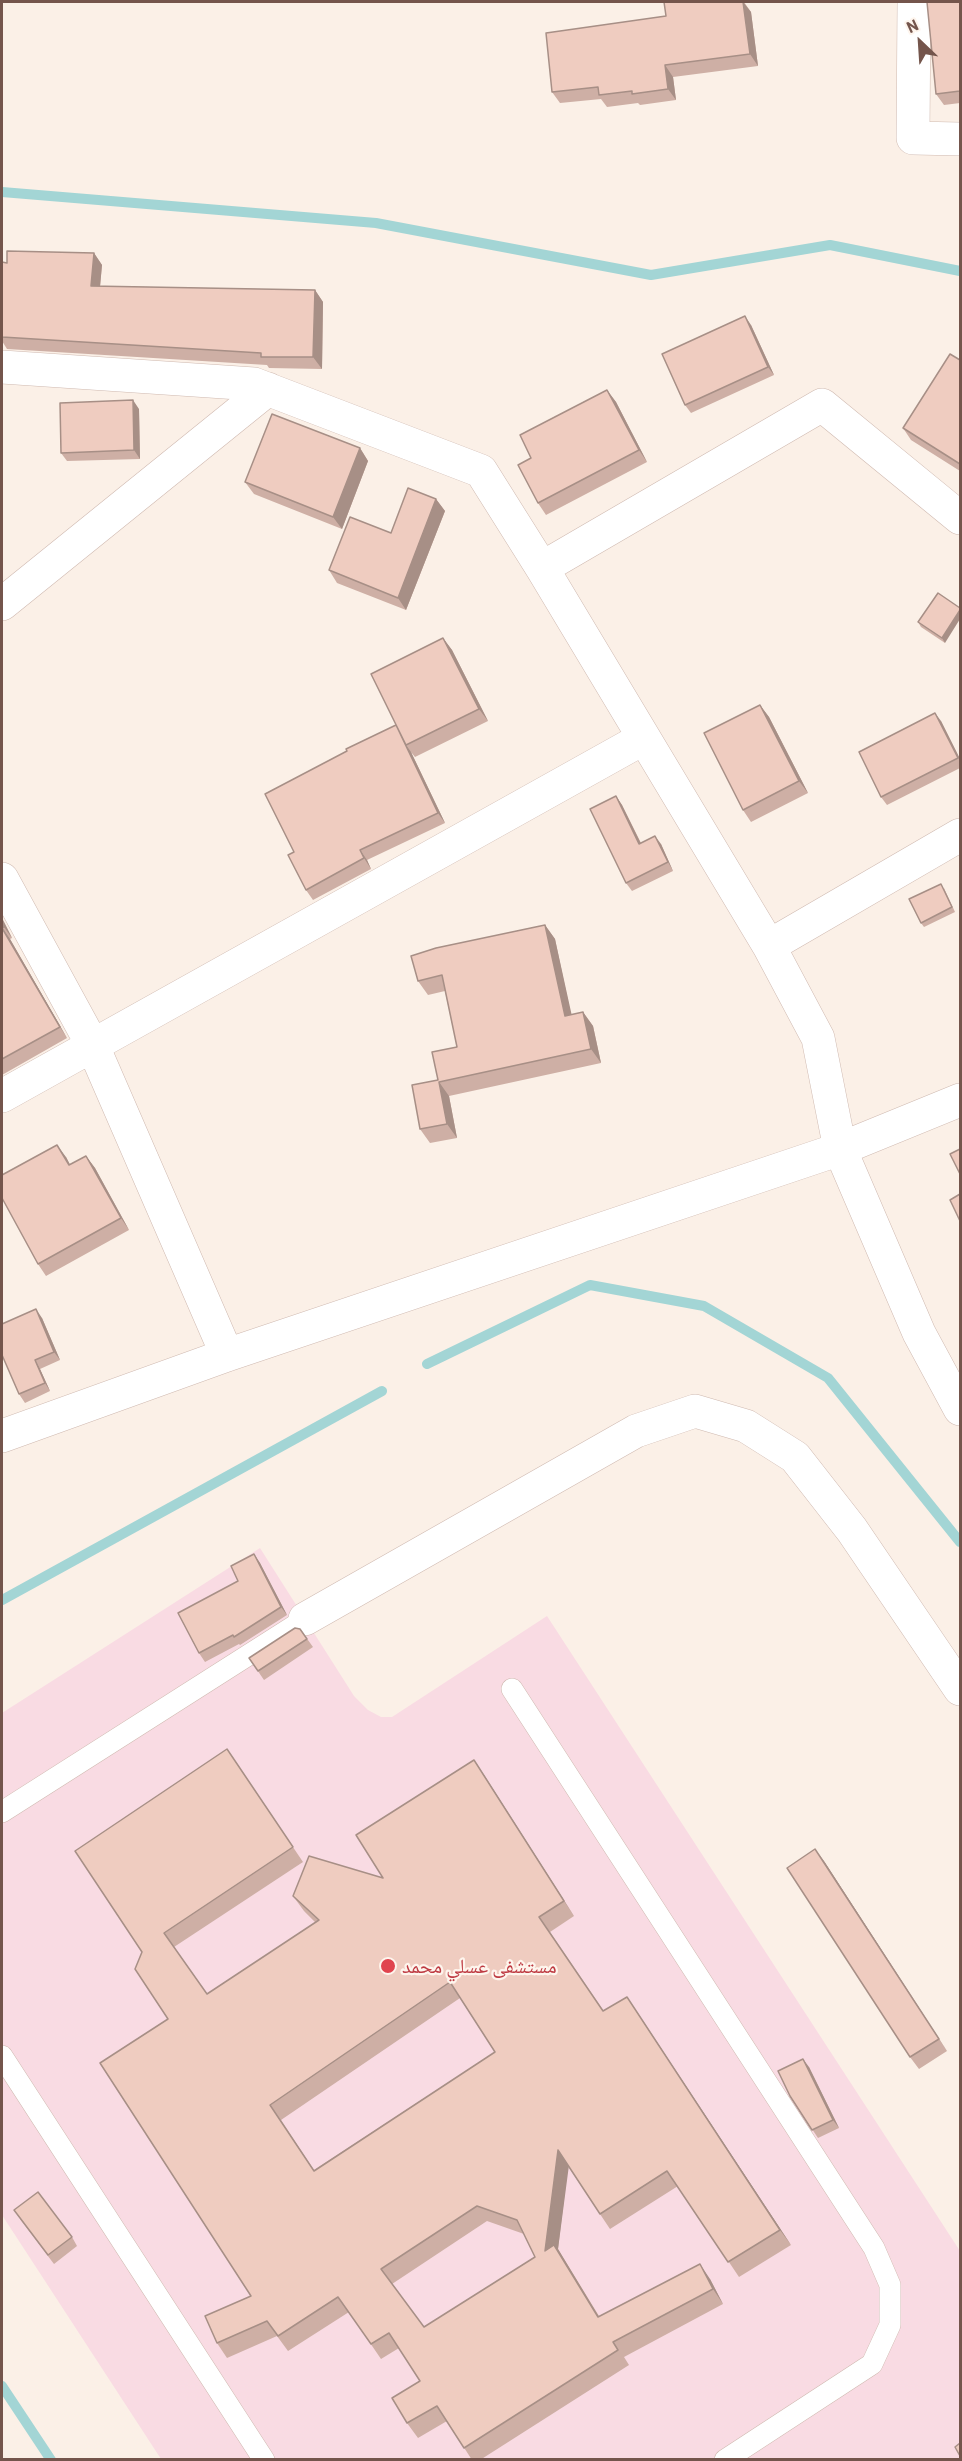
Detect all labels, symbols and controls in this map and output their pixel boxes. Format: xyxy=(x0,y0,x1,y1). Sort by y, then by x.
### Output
north arrow xyxy=(890,12,950,72)
text: N xyxy=(903,14,921,36)
place label: مستشفى عسلي محمد xyxy=(402,1954,556,1978)
marker: مستشفى عسلي محمد xyxy=(379,1957,397,1975)

